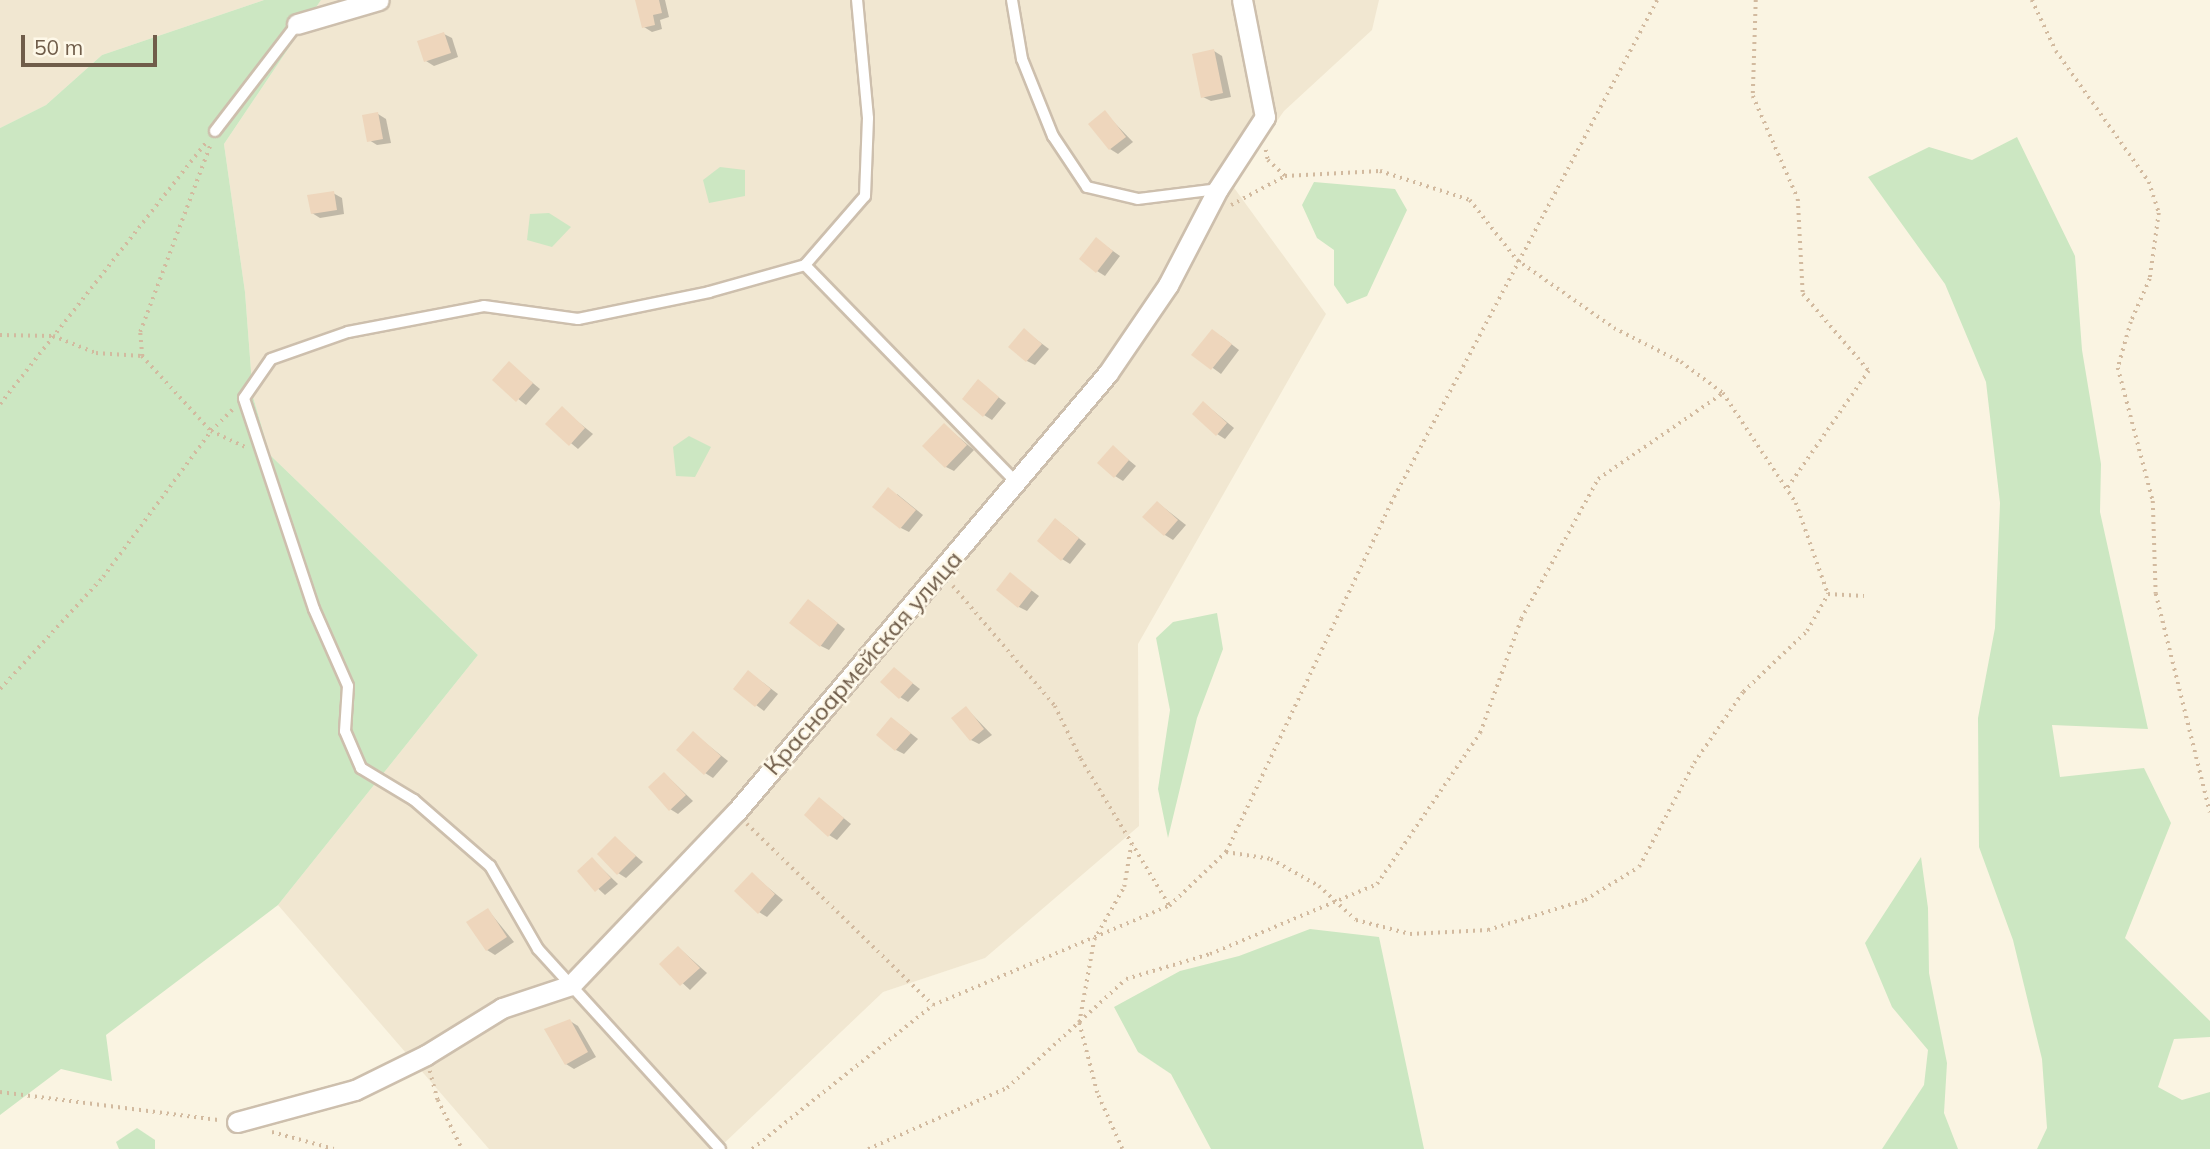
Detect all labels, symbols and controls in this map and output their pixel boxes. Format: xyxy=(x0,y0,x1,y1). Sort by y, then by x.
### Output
scale bar xyxy=(24,21,161,65)
text: 50 m xyxy=(34,34,83,60)
street label: Красноармейская улица xyxy=(758,545,968,781)

